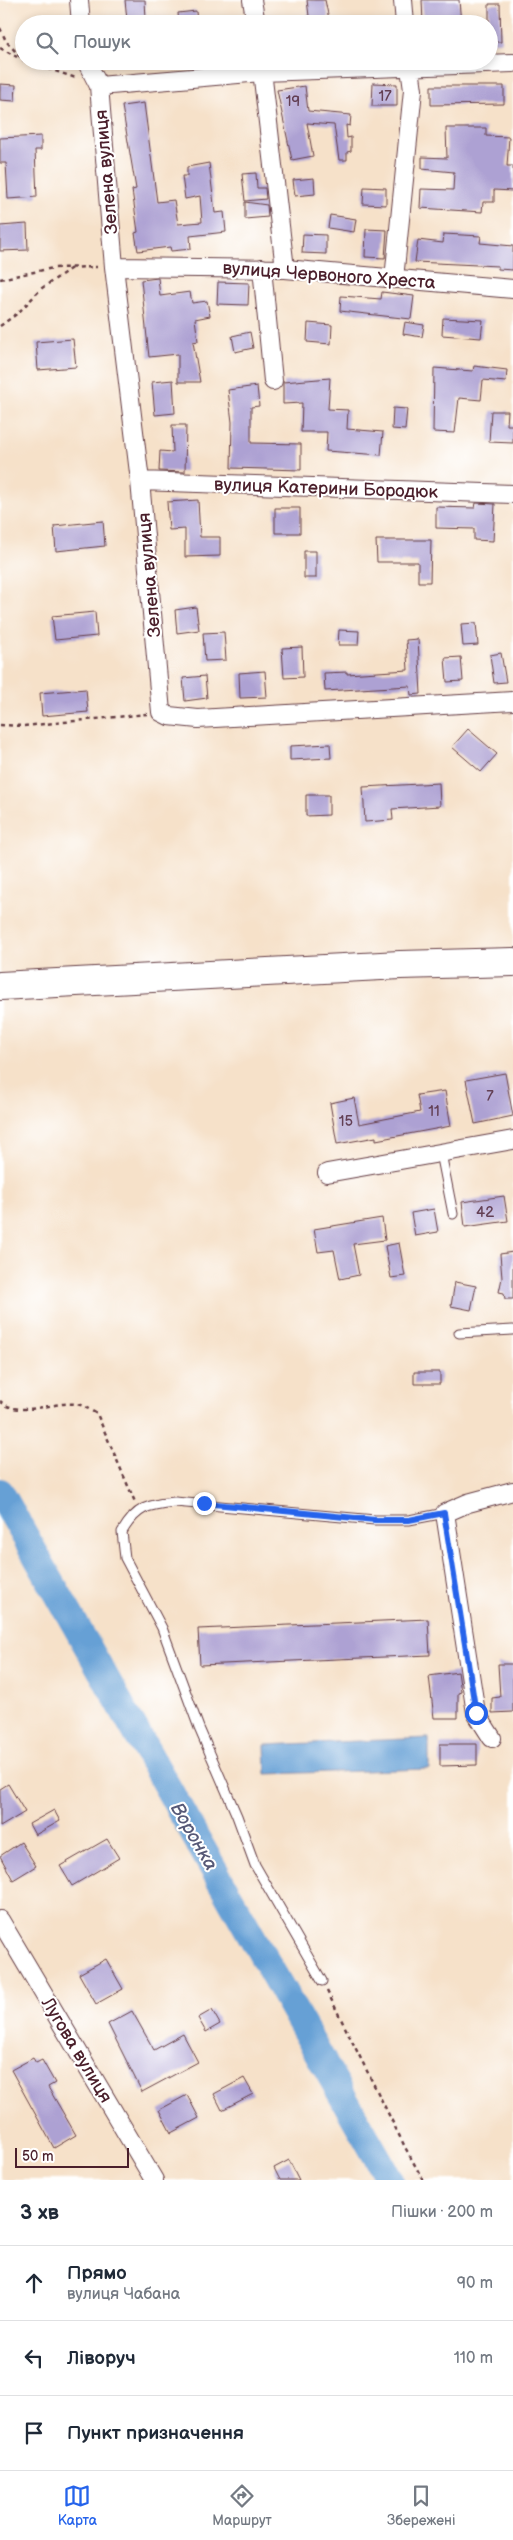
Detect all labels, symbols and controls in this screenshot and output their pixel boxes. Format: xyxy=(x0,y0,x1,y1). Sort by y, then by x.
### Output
search box xyxy=(15,15,498,70)
icon: search xyxy=(33,29,61,57)
text: Пошук xyxy=(73,31,131,54)
house number: 17 xyxy=(378,87,392,106)
house number: 19 xyxy=(286,92,300,111)
street label: Зелена вулиця xyxy=(91,109,122,235)
street label: вулиця Червоного Хреста xyxy=(222,258,436,293)
street label: вулиця Катерини Бородюк xyxy=(214,474,439,503)
street label: Зелена вулиця xyxy=(134,512,165,638)
house number: 7 xyxy=(486,1087,494,1106)
house number: 11 xyxy=(428,1102,440,1121)
house number: 15 xyxy=(339,1112,353,1131)
house number: 42 xyxy=(476,1203,494,1222)
route end xyxy=(193,1492,216,1515)
route start xyxy=(465,1702,488,1725)
water label: Воронка xyxy=(165,1799,222,1875)
street label: Лугова вулиця xyxy=(36,1993,116,2107)
scale bar xyxy=(15,2145,129,2168)
text: 50 m xyxy=(22,2148,54,2165)
text: 3 хв xyxy=(20,2200,59,2225)
text: Пішки · 200 m xyxy=(391,2203,493,2222)
text: Прямо xyxy=(67,2262,127,2285)
icon: ahead xyxy=(20,2269,48,2297)
text: 90 m xyxy=(457,2274,493,2293)
text: вулиця Чабана xyxy=(67,2285,180,2304)
icon: left xyxy=(20,2344,48,2372)
text: Ліворуч xyxy=(67,2347,136,2370)
text: 110 m xyxy=(454,2349,493,2368)
icon: arrive xyxy=(20,2419,48,2447)
text: Пункт призначення xyxy=(67,2422,244,2445)
tab: Карта xyxy=(58,2482,97,2529)
tab: Маршрут xyxy=(212,2482,272,2529)
tab: Збережені xyxy=(387,2482,455,2529)

